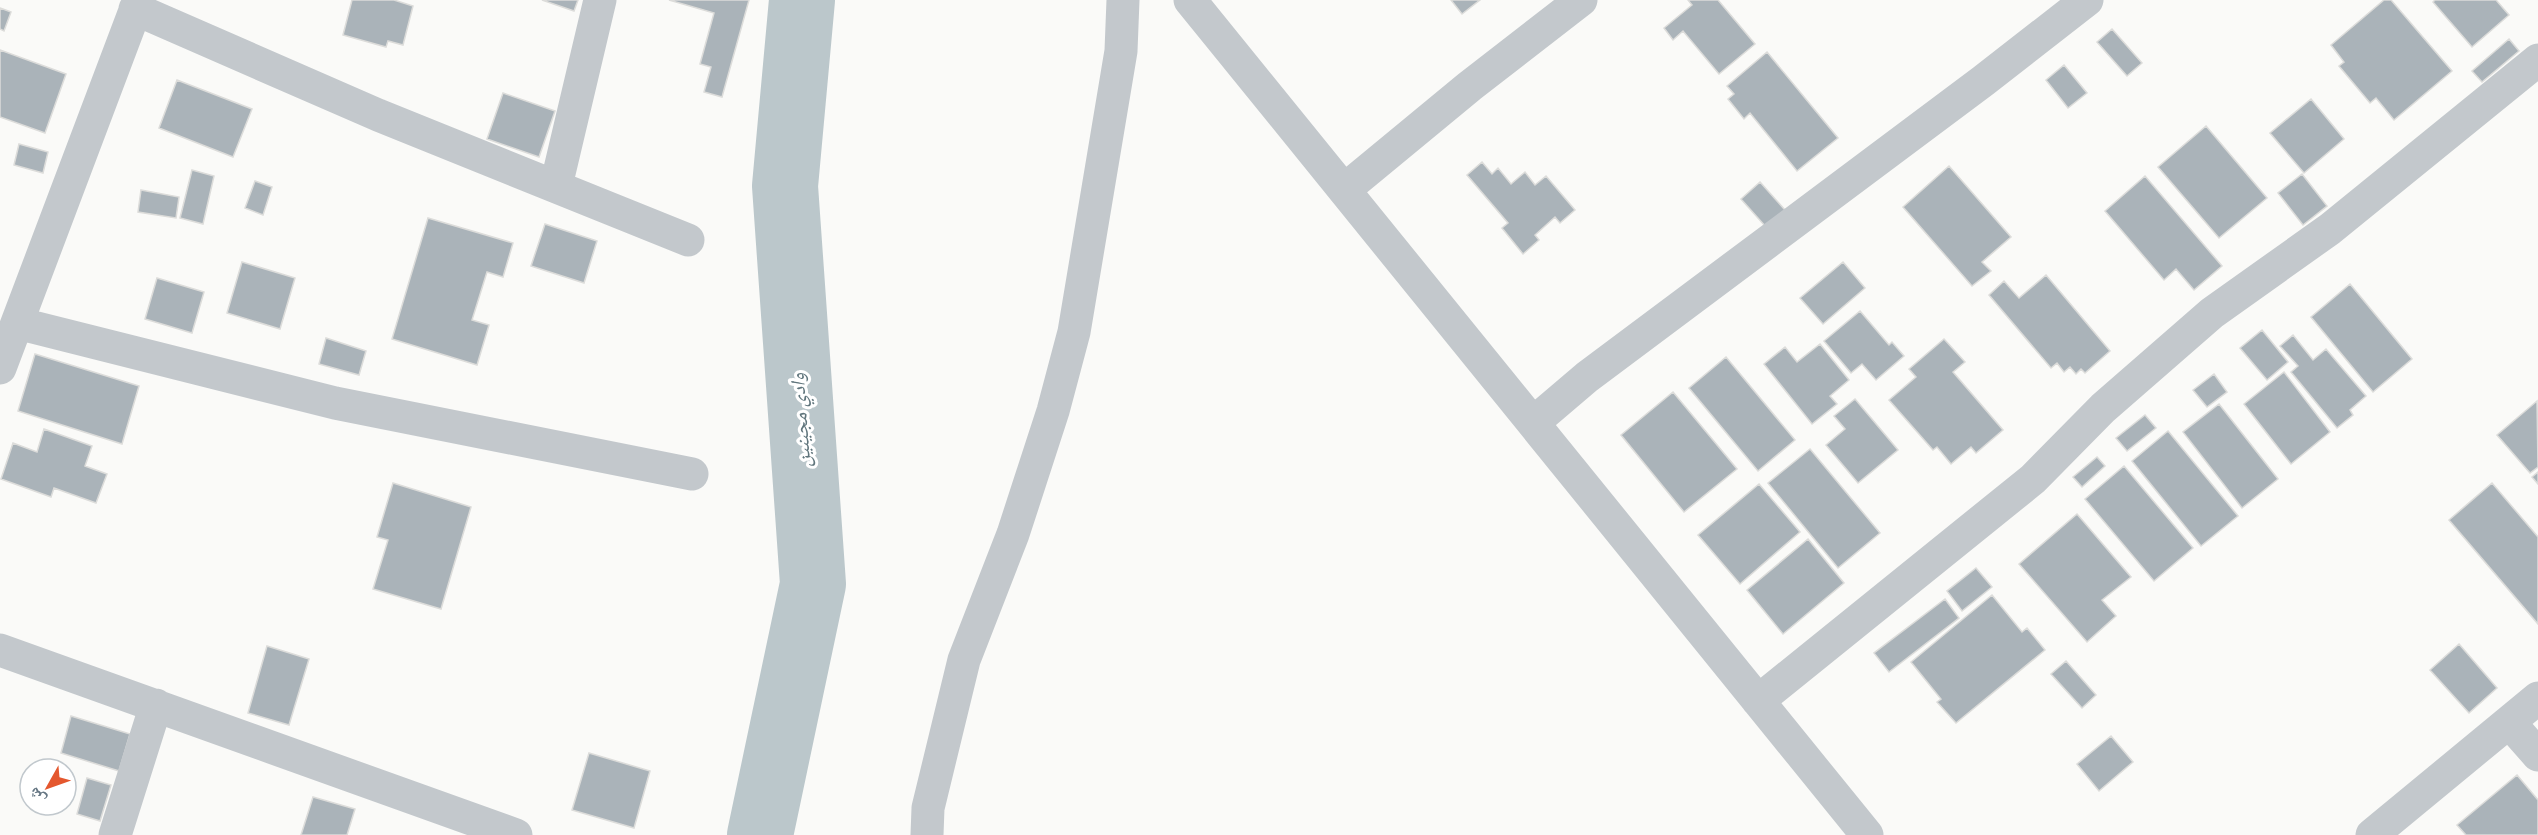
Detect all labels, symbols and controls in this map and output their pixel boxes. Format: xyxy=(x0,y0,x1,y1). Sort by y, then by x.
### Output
water label: وادي مجينين xyxy=(786,372,819,468)
north arrow xyxy=(18,757,78,817)
text: ش xyxy=(24,783,50,809)

